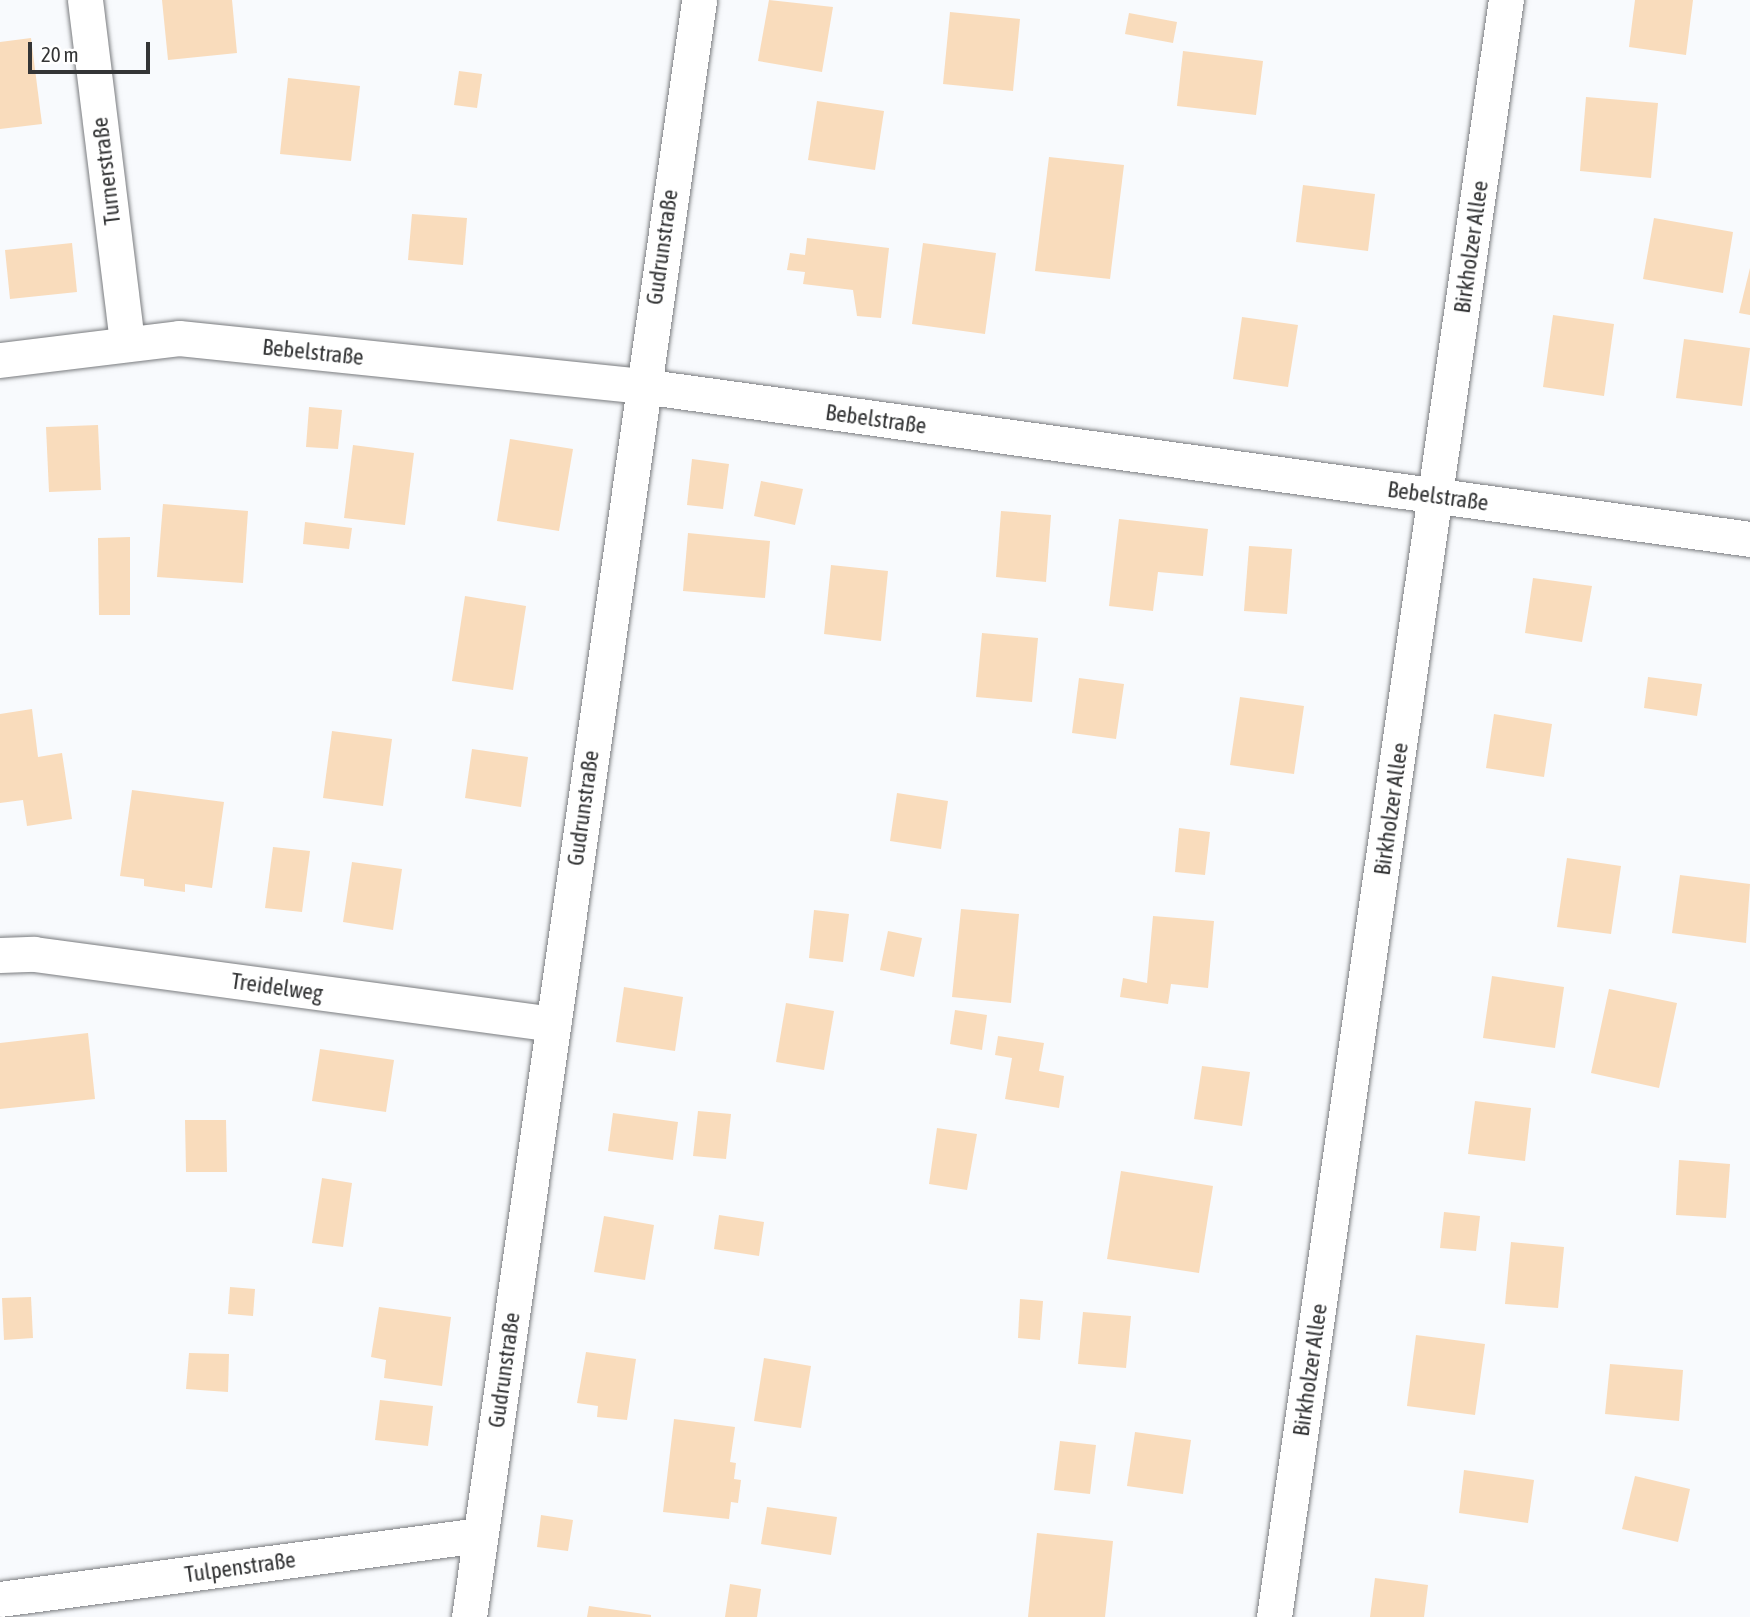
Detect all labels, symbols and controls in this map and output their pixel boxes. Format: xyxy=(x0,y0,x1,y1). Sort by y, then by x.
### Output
scale bar xyxy=(32,28,154,72)
text: 20 m xyxy=(41,42,79,66)
street label: Turnerstraße xyxy=(86,116,126,226)
street label: Birkholzer Allee xyxy=(1448,179,1494,315)
street label: Gudrunstraße xyxy=(640,188,684,306)
street label: Bebelstraße xyxy=(261,333,365,371)
street label: Bebelstraße xyxy=(824,398,928,440)
street label: Bebelstraße xyxy=(1386,475,1490,517)
street label: Birkholzer Allee xyxy=(1368,741,1414,877)
street label: Gudrunstraße xyxy=(561,749,605,867)
street label: Treidelweg xyxy=(229,967,325,1007)
street label: Birkholzer Allee xyxy=(1287,1302,1333,1438)
street label: Gudrunstraße xyxy=(482,1311,526,1429)
street label: Tulpenstraße xyxy=(183,1546,297,1588)

